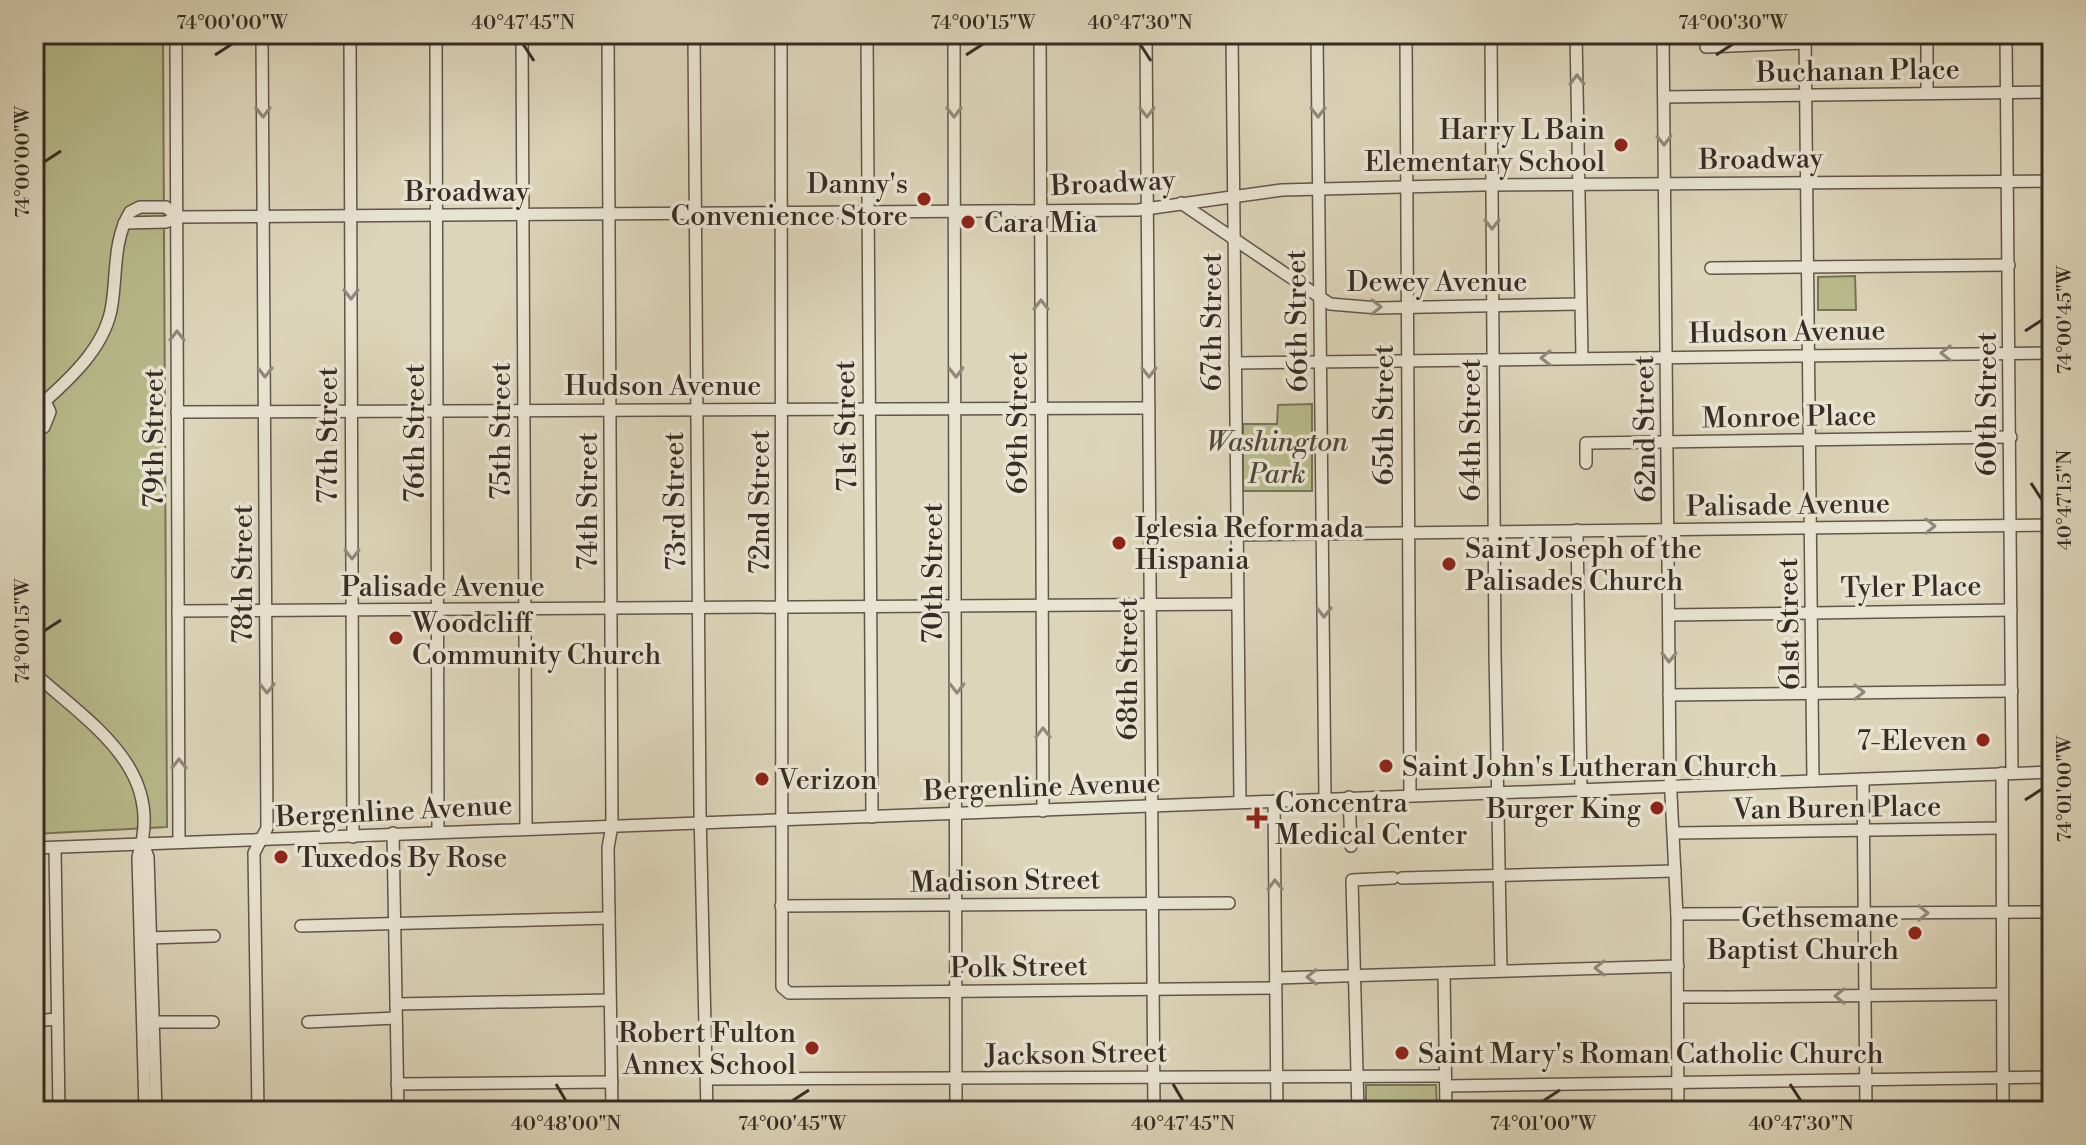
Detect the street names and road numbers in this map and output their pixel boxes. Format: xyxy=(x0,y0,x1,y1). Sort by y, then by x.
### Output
street label: Buchanan Place xyxy=(1755,52,1960,91)
street label: Broadway xyxy=(1697,141,1824,178)
street label: Broadway xyxy=(1049,163,1177,204)
street label: Broadway xyxy=(404,175,530,210)
street label: 66th Street xyxy=(1279,249,1316,393)
street label: 67th Street xyxy=(1195,253,1230,391)
street label: Dewey Avenue xyxy=(1347,265,1527,300)
street label: Hudson Avenue xyxy=(1688,313,1886,352)
street label: 60th Street xyxy=(1970,332,2005,476)
street label: 65th Street xyxy=(1367,344,1402,486)
street label: 69th Street xyxy=(1001,352,1036,494)
street label: 62nd Street xyxy=(1627,355,1664,503)
street label: 64th Street xyxy=(1454,358,1489,501)
street label: 71st Street xyxy=(828,360,865,492)
street label: 75th Street xyxy=(484,362,519,500)
street label: 76th Street xyxy=(398,363,433,502)
street label: 77th Street xyxy=(311,366,346,503)
street label: 79th Street xyxy=(137,368,172,508)
street label: Hudson Avenue xyxy=(564,369,762,404)
street label: Monroe Place xyxy=(1701,398,1877,437)
street label: 72nd Street xyxy=(743,430,778,574)
street label: 73rd Street xyxy=(657,431,694,571)
street label: 74th Street xyxy=(571,432,606,570)
street label: Palisade Avenue xyxy=(1686,486,1890,525)
street label: 70th Street xyxy=(916,503,951,643)
street label: 78th Street xyxy=(226,504,261,644)
street label: 61st Street xyxy=(1771,557,1808,691)
street label: Tyler Place xyxy=(1840,569,1982,606)
street label: Palisade Avenue xyxy=(341,570,545,605)
street label: 68th Street xyxy=(1111,597,1146,740)
street label: Bergenline Avenue xyxy=(922,766,1161,809)
street label: Bergenline Avenue xyxy=(274,788,513,835)
street label: Van Buren Place xyxy=(1732,789,1941,828)
street label: Madison Street xyxy=(909,862,1101,901)
street label: Polk Street xyxy=(950,949,1088,986)
street label: Jackson Street xyxy=(984,1035,1168,1074)

